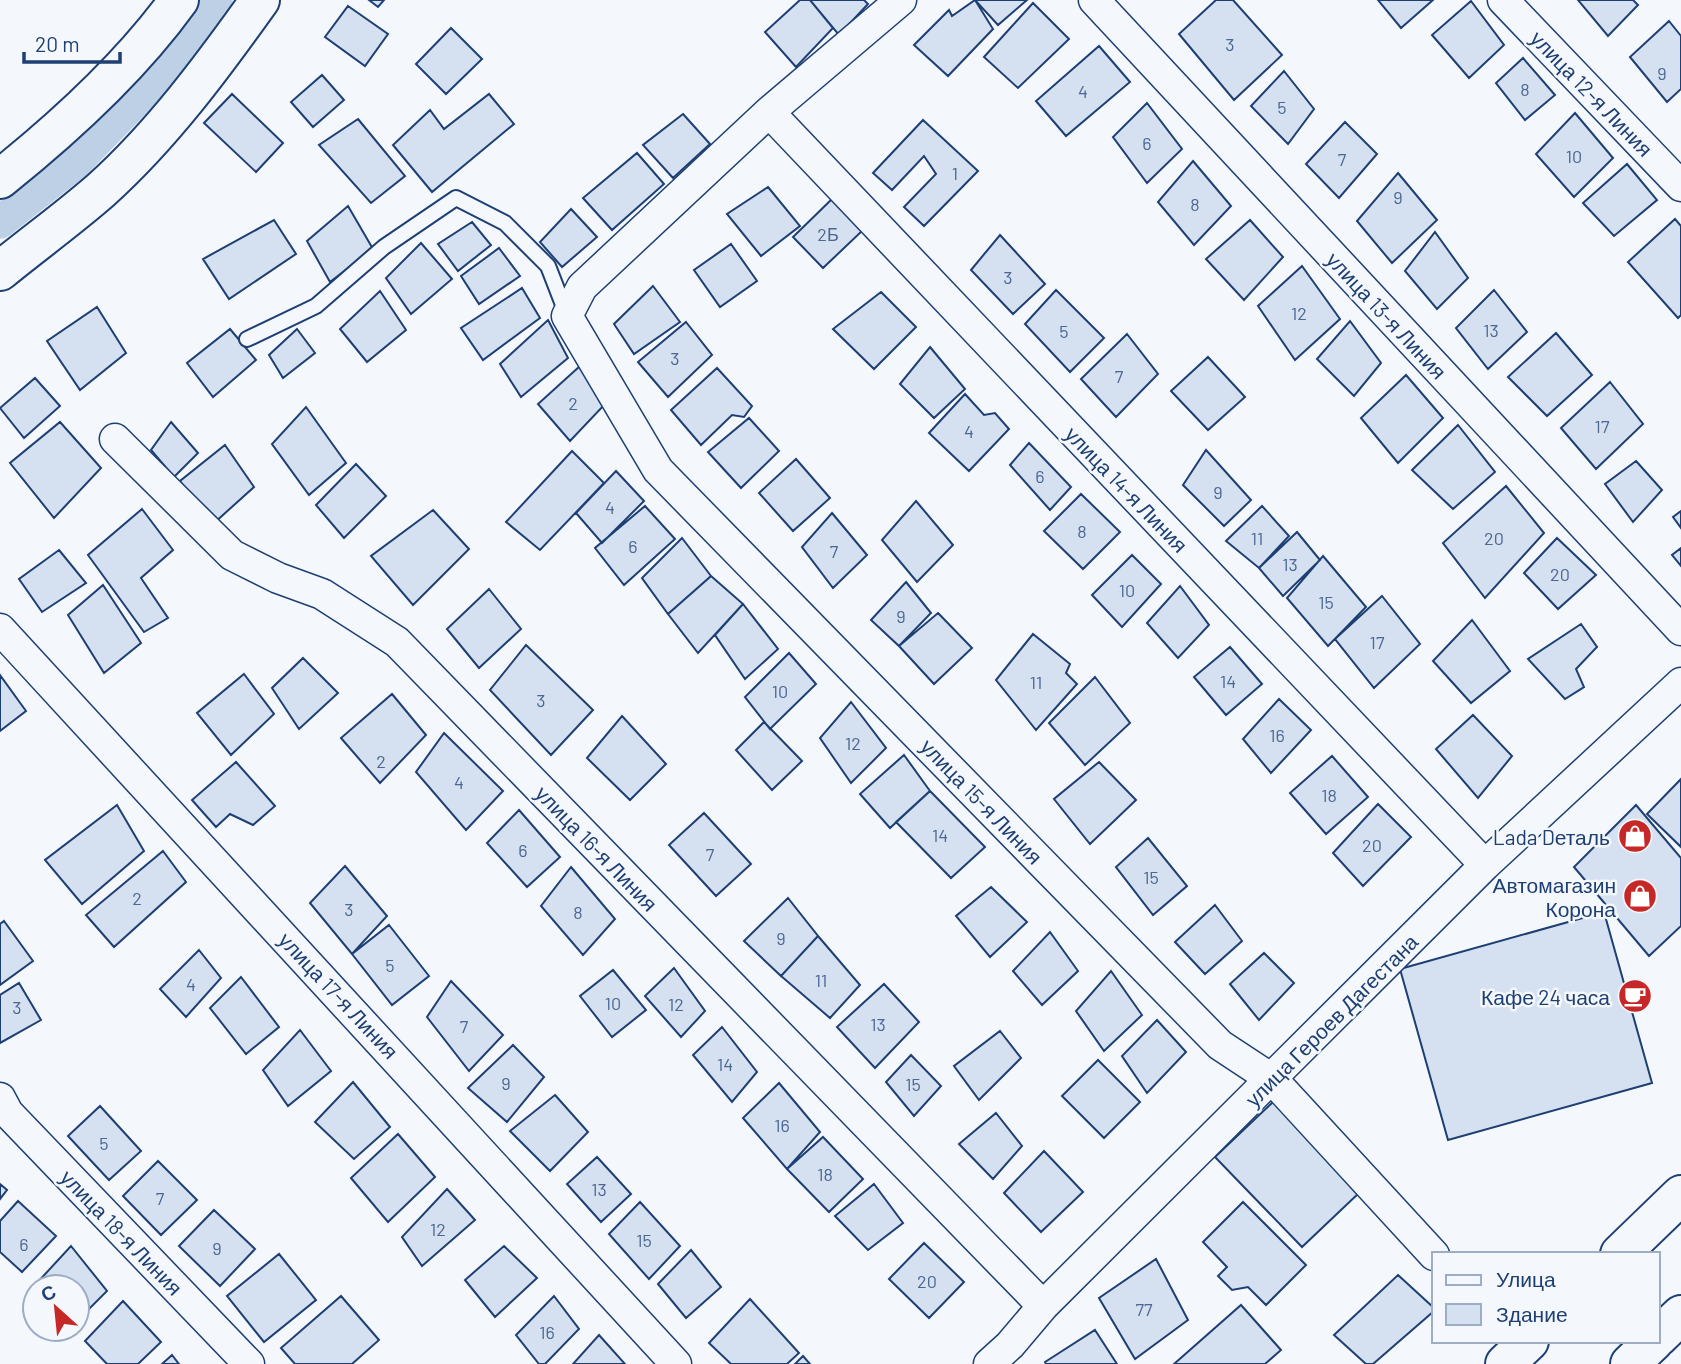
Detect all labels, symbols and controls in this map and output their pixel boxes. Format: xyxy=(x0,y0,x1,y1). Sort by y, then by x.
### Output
scale bar xyxy=(24,21,121,65)
street label: улица 12-я Линия xyxy=(1526,25,1658,161)
text: 20 m xyxy=(35,31,80,56)
house number: 3 xyxy=(1225,33,1235,55)
house number: 9 xyxy=(1657,62,1667,84)
house number: 8 xyxy=(1520,78,1530,100)
house number: 4 xyxy=(1078,80,1088,102)
house number: 5 xyxy=(1277,96,1287,118)
house number: 6 xyxy=(1142,132,1152,154)
house number: 10 xyxy=(1566,145,1582,167)
house number: 7 xyxy=(1338,148,1347,170)
house number: 1 xyxy=(952,162,958,184)
house number: 9 xyxy=(1393,186,1403,208)
house number: 8 xyxy=(1190,193,1200,215)
house number: 2Б xyxy=(817,223,839,245)
street label: улица 13-я Линия xyxy=(1322,246,1452,384)
house number: 3 xyxy=(1003,266,1013,288)
house number: 12 xyxy=(1291,302,1307,324)
house number: 13 xyxy=(1483,319,1499,341)
house number: 5 xyxy=(1059,320,1069,342)
house number: 3 xyxy=(670,347,680,369)
house number: 7 xyxy=(1115,365,1124,387)
house number: 2 xyxy=(568,392,578,414)
house number: 17 xyxy=(1595,415,1610,437)
house number: 4 xyxy=(964,420,974,442)
street label: улица 14-я Линия xyxy=(1061,421,1193,557)
house number: 6 xyxy=(1035,465,1045,487)
house number: 9 xyxy=(1213,481,1223,503)
house number: 4 xyxy=(605,496,615,518)
house number: 8 xyxy=(1077,520,1087,542)
house number: 11 xyxy=(1251,527,1263,549)
house number: 20 xyxy=(1484,527,1504,549)
house number: 6 xyxy=(628,535,638,557)
house number: 7 xyxy=(830,540,839,562)
house number: 13 xyxy=(1282,553,1298,575)
house number: 20 xyxy=(1550,563,1570,585)
house number: 10 xyxy=(1119,579,1135,601)
house number: 15 xyxy=(1318,591,1334,613)
house number: 9 xyxy=(896,605,906,627)
house number: 17 xyxy=(1370,631,1385,653)
house number: 14 xyxy=(1220,670,1236,692)
house number: 11 xyxy=(1030,671,1042,693)
house number: 10 xyxy=(772,680,788,702)
house number: 3 xyxy=(536,689,546,711)
house number: 16 xyxy=(1269,724,1285,746)
house number: 12 xyxy=(845,732,861,754)
street label: улица 15-я Линия xyxy=(916,733,1048,869)
house number: 2 xyxy=(376,750,386,772)
house number: 4 xyxy=(454,771,464,793)
street label: улица 16-я Линия xyxy=(531,780,663,916)
house number: 18 xyxy=(1321,784,1337,806)
shop icon: Lada Dеталь xyxy=(1616,817,1654,855)
house number: 14 xyxy=(932,824,948,846)
place label: Lada Dеталь xyxy=(1493,824,1610,849)
house number: 20 xyxy=(1362,834,1382,856)
house number: 6 xyxy=(518,839,528,861)
house number: 7 xyxy=(706,843,715,865)
house number: 15 xyxy=(1143,866,1159,888)
place label: Автомагазин Корона xyxy=(1493,872,1616,921)
shop icon: Автомагазин Корона xyxy=(1621,877,1659,915)
house number: 2 xyxy=(132,887,142,909)
house number: 3 xyxy=(344,898,354,920)
house number: 8 xyxy=(573,901,583,923)
street label: улица 17-я Линия xyxy=(274,927,404,1063)
house number: 9 xyxy=(776,927,786,949)
street label: улица Героев Дагестана xyxy=(1240,928,1423,1111)
house number: 5 xyxy=(385,954,395,976)
house number: 11 xyxy=(815,969,827,991)
house number: 4 xyxy=(186,973,196,995)
cafe icon: Кафе 24 часа xyxy=(1616,977,1654,1015)
place label: Кафе 24 часа xyxy=(1481,984,1610,1009)
house number: 10 xyxy=(605,992,621,1014)
house number: 12 xyxy=(668,993,684,1015)
house number: 3 xyxy=(12,996,22,1018)
house number: 13 xyxy=(870,1013,886,1035)
house number: 7 xyxy=(460,1015,469,1037)
house number: 14 xyxy=(717,1053,733,1075)
house number: 9 xyxy=(501,1072,511,1094)
house number: 15 xyxy=(905,1073,921,1095)
house number: 16 xyxy=(774,1114,790,1136)
house number: 5 xyxy=(99,1132,109,1154)
house number: 18 xyxy=(817,1163,833,1185)
street label: улица 18-я Линия xyxy=(56,1164,188,1300)
house number: 13 xyxy=(591,1178,607,1200)
house number: 7 xyxy=(156,1187,165,1209)
house number: 12 xyxy=(430,1218,446,1240)
house number: 15 xyxy=(636,1229,652,1251)
house number: 6 xyxy=(19,1233,29,1255)
house number: 9 xyxy=(212,1237,222,1259)
legend xyxy=(1432,1252,1660,1343)
text: Улица xyxy=(1496,1266,1556,1291)
house number: 20 xyxy=(917,1270,937,1292)
north arrow xyxy=(21,1273,91,1343)
text: С xyxy=(37,1279,60,1306)
house number: 77 xyxy=(1135,1298,1153,1320)
text: Здание xyxy=(1496,1301,1568,1326)
house number: 16 xyxy=(539,1321,555,1343)

